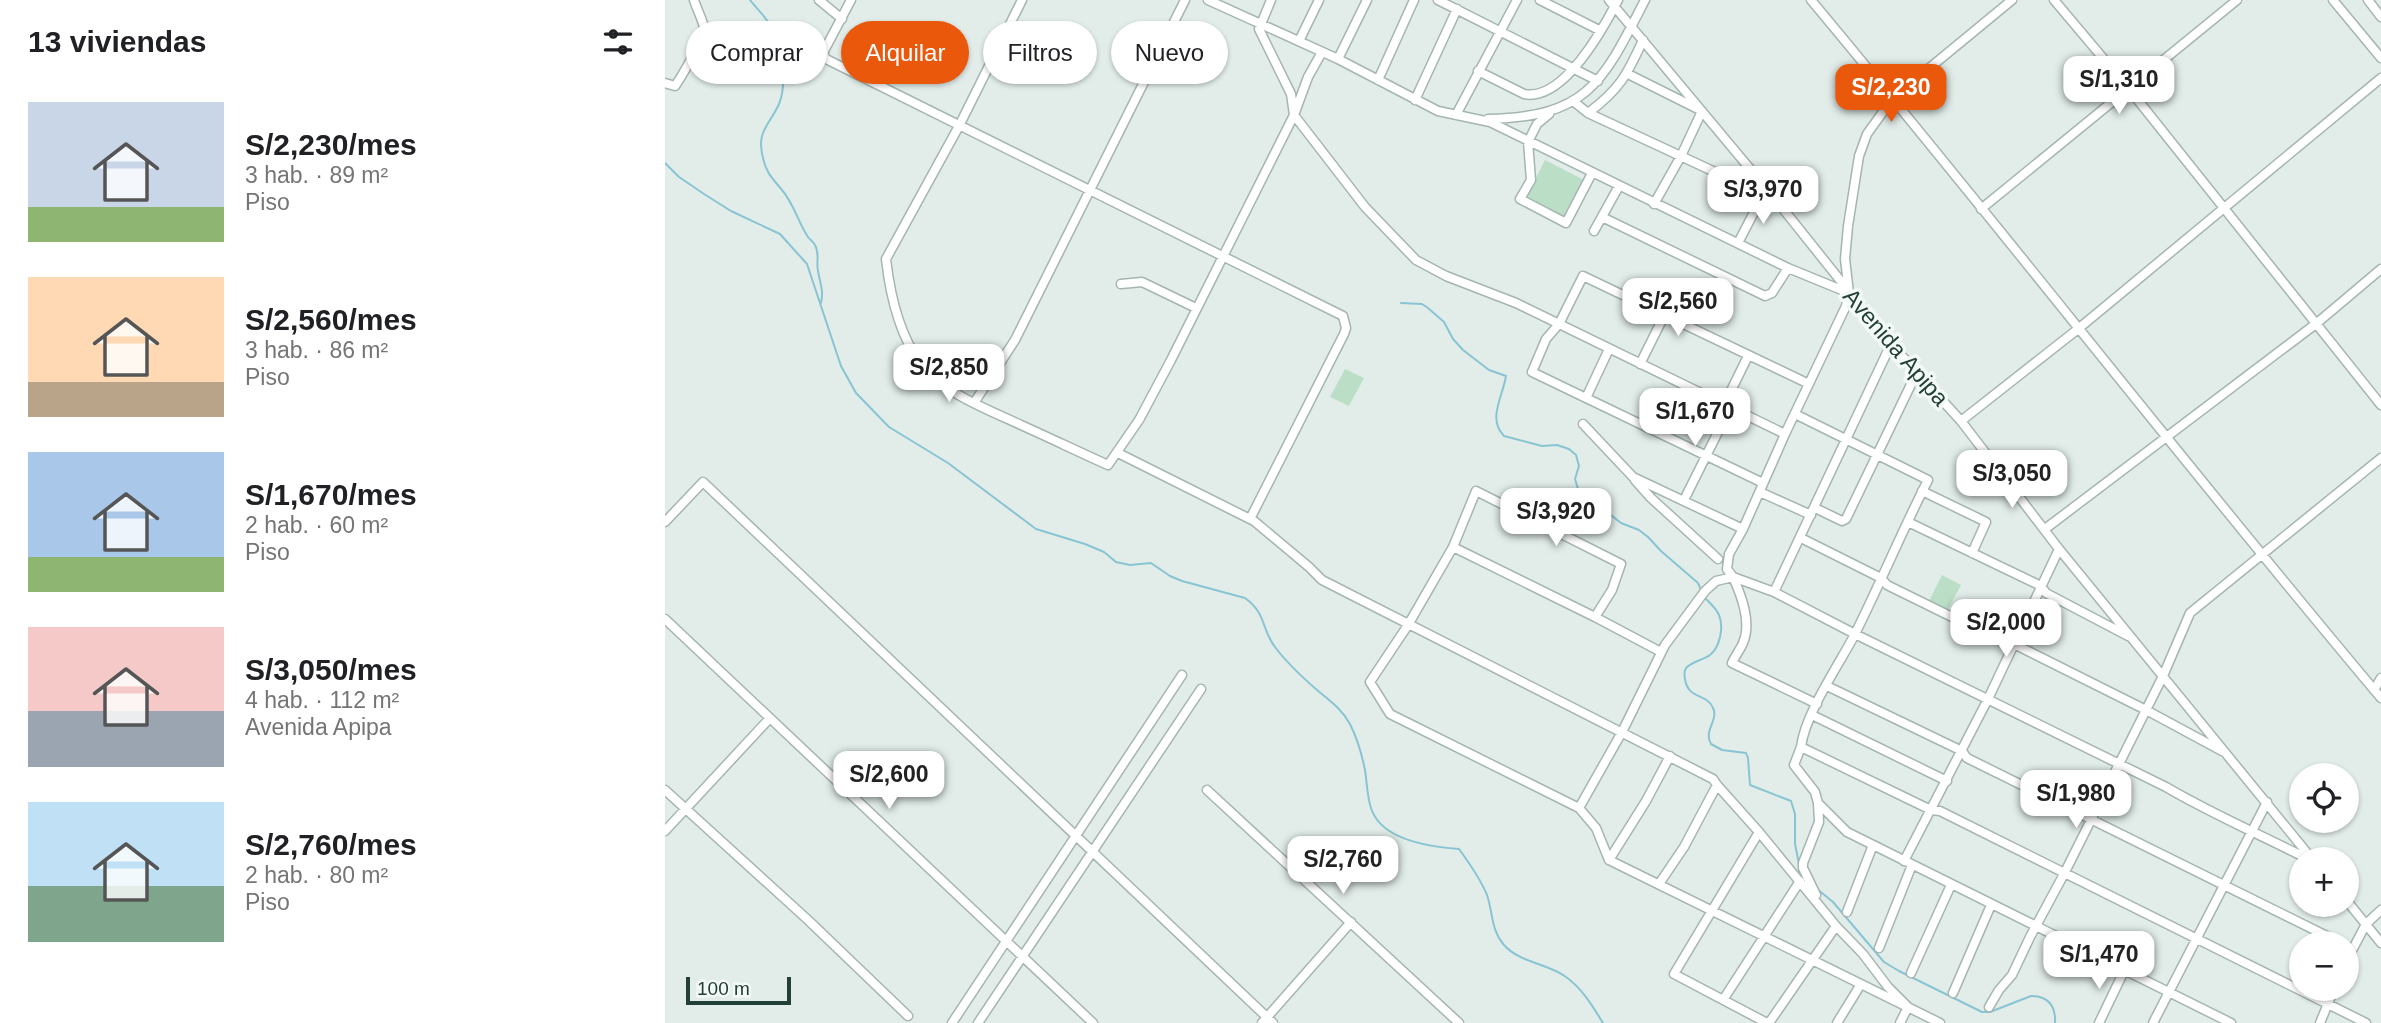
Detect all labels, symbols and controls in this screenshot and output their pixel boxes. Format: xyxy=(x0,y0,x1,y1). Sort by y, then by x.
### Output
chip: Comprar xyxy=(686,21,827,84)
chip: Alquilar xyxy=(841,21,969,84)
chip: Filtros xyxy=(983,21,1097,84)
chip: Nuevo xyxy=(1111,21,1228,84)
icon: filters xyxy=(599,23,637,61)
text: 13 viviendas xyxy=(28,25,206,58)
pin: S/1,310 xyxy=(2054,57,2184,116)
pin: S/2,230 xyxy=(1826,64,1956,124)
text: S/1,310 xyxy=(2079,66,2159,92)
text: S/2,230 xyxy=(1851,74,1931,100)
text: S/2,230/mes xyxy=(245,128,417,161)
icon: home xyxy=(84,130,168,214)
text: 3 hab. · 89 m² xyxy=(245,162,388,188)
pin: S/3,970 xyxy=(1698,166,1828,226)
text: S/3,970 xyxy=(1723,176,1803,202)
text: Piso xyxy=(245,189,290,215)
pin: S/2,560 xyxy=(1613,278,1743,338)
street label: Avenida Apipa xyxy=(1838,283,1954,411)
text: S/2,560 xyxy=(1638,288,1718,314)
text: S/2,560/mes xyxy=(245,303,417,336)
icon: home xyxy=(84,305,168,389)
text: 3 hab. · 86 m² xyxy=(245,337,388,363)
pin: S/2,850 xyxy=(884,344,1014,404)
text: S/2,850 xyxy=(909,354,989,380)
text: Piso xyxy=(245,364,290,390)
pin: S/1,670 xyxy=(1630,388,1760,448)
text: S/1,670 xyxy=(1655,398,1735,424)
pin: S/3,050 xyxy=(1947,450,2077,510)
text: S/3,050 xyxy=(1972,460,2052,486)
text: S/1,670/mes xyxy=(245,478,417,511)
icon: home xyxy=(84,480,168,564)
pin: S/3,920 xyxy=(1491,489,1621,548)
text: S/3,920 xyxy=(1516,498,1596,524)
text: 2 hab. · 60 m² xyxy=(245,512,388,538)
text: Piso xyxy=(245,539,290,565)
pin: S/2,000 xyxy=(1941,600,2071,659)
text: S/2,000 xyxy=(1966,609,2046,635)
text: S/3,050/mes xyxy=(245,653,417,686)
icon: home xyxy=(84,655,168,739)
text: 4 hab. · 112 m² xyxy=(245,687,399,713)
text: Avenida Apipa xyxy=(245,714,392,740)
pin: S/2,600 xyxy=(824,752,954,811)
text: S/2,600 xyxy=(849,761,929,787)
map controls xyxy=(2289,763,2359,1001)
button: locate xyxy=(2289,763,2359,833)
pin: S/1,980 xyxy=(2011,770,2141,830)
text: S/1,980 xyxy=(2036,780,2116,806)
text: S/2,760/mes xyxy=(245,828,417,861)
icon: home xyxy=(84,830,168,914)
pin: S/2,760 xyxy=(1278,836,1408,896)
text: S/2,760 xyxy=(1303,846,1383,872)
button: + xyxy=(2289,847,2359,917)
text: 2 hab. · 80 m² xyxy=(245,862,388,888)
text: Piso xyxy=(245,889,290,915)
button: − xyxy=(2289,931,2359,1001)
pin: S/1,470 xyxy=(2034,932,2164,991)
text: S/1,470 xyxy=(2059,941,2139,967)
scale bar xyxy=(686,974,791,1006)
text: 100 m xyxy=(697,978,750,999)

